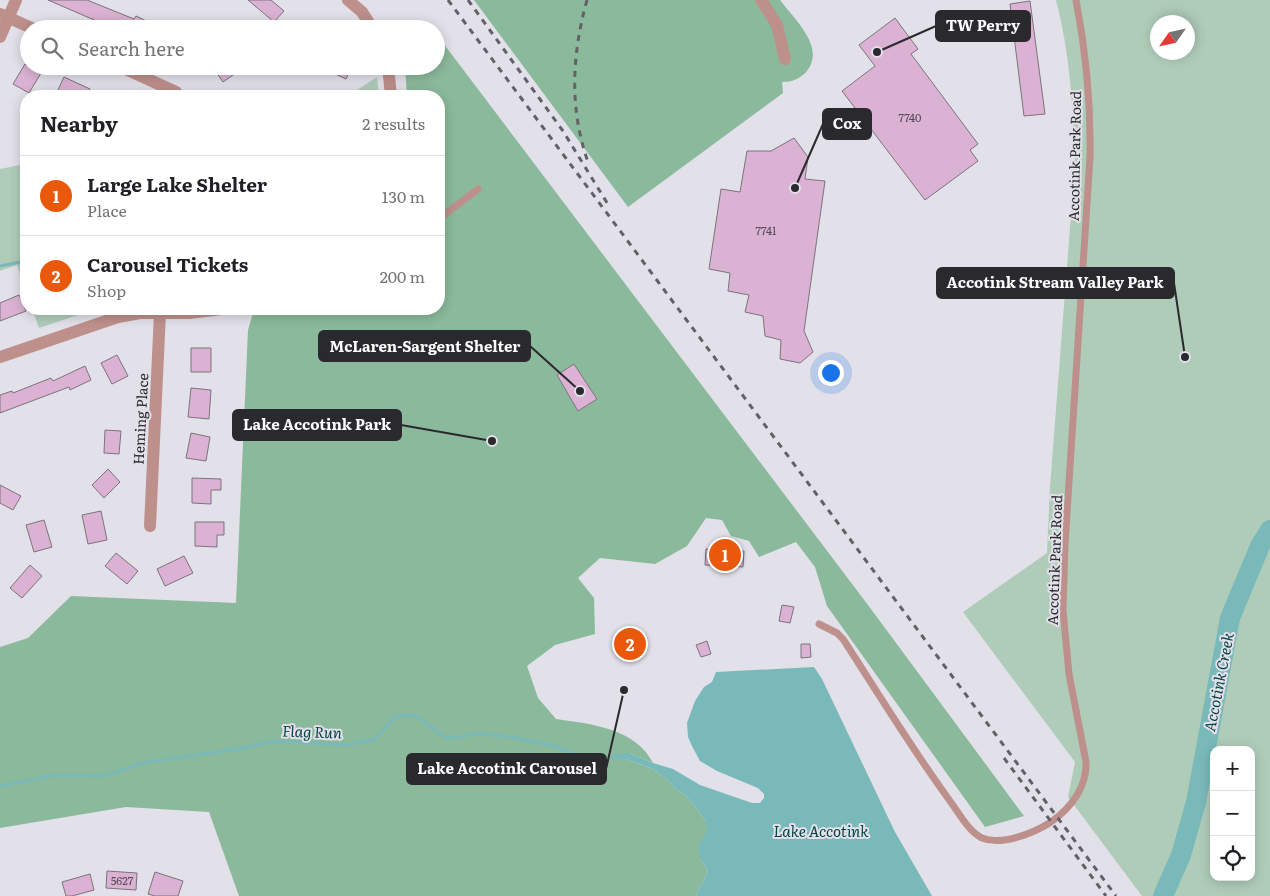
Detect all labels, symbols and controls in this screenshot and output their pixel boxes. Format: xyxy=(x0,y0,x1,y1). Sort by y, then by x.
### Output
callout: TW Perry xyxy=(936,11,1030,41)
text: TW Perry xyxy=(946,13,1021,36)
north arrow xyxy=(1150,15,1195,60)
search box xyxy=(20,20,445,75)
icon: search xyxy=(38,34,66,62)
text: Search here xyxy=(78,34,185,62)
street label: Accotink Park Road xyxy=(1063,90,1085,221)
text: Nearby xyxy=(40,107,118,138)
callout: Cox xyxy=(823,109,871,139)
house number: 7740 xyxy=(899,109,921,125)
text: 2 results xyxy=(362,111,425,135)
text: Cox xyxy=(833,111,861,134)
text: Large Lake Shelter xyxy=(87,170,267,198)
text: 1 xyxy=(53,184,59,208)
text: 130 m xyxy=(382,184,425,208)
text: Place xyxy=(87,198,127,222)
house number: 7741 xyxy=(756,222,777,238)
text: Carousel Tickets xyxy=(87,250,248,278)
text: 2 xyxy=(52,264,60,288)
text: 200 m xyxy=(380,264,425,288)
callout: Accotink Stream Valley Park xyxy=(937,268,1174,298)
text: Accotink Stream Valley Park xyxy=(947,270,1164,293)
text: Shop xyxy=(87,278,126,302)
callout: McLaren-Sargent Shelter xyxy=(319,331,530,361)
text: McLaren-Sargent Shelter xyxy=(330,334,520,357)
your location xyxy=(818,360,844,386)
street label: Heming Place xyxy=(128,373,152,465)
callout: Lake Accotink Park xyxy=(233,410,401,440)
text: Lake Accotink Park xyxy=(243,412,392,435)
street label: Accotink Park Road xyxy=(1042,494,1066,626)
pin: 1 xyxy=(709,536,741,574)
pin: 2 xyxy=(614,625,646,663)
water label: Accotink Creek xyxy=(1197,630,1239,733)
water label: Flag Run xyxy=(282,718,342,744)
map controls xyxy=(1210,746,1255,881)
button: + xyxy=(1210,746,1255,791)
callout: Lake Accotink Carousel xyxy=(407,754,606,784)
text: Lake Accotink Carousel xyxy=(417,756,597,779)
button: − xyxy=(1210,791,1255,836)
water label: Lake Accotink xyxy=(774,819,869,842)
button: locate xyxy=(1210,836,1255,881)
house number: 5627 xyxy=(111,872,134,888)

